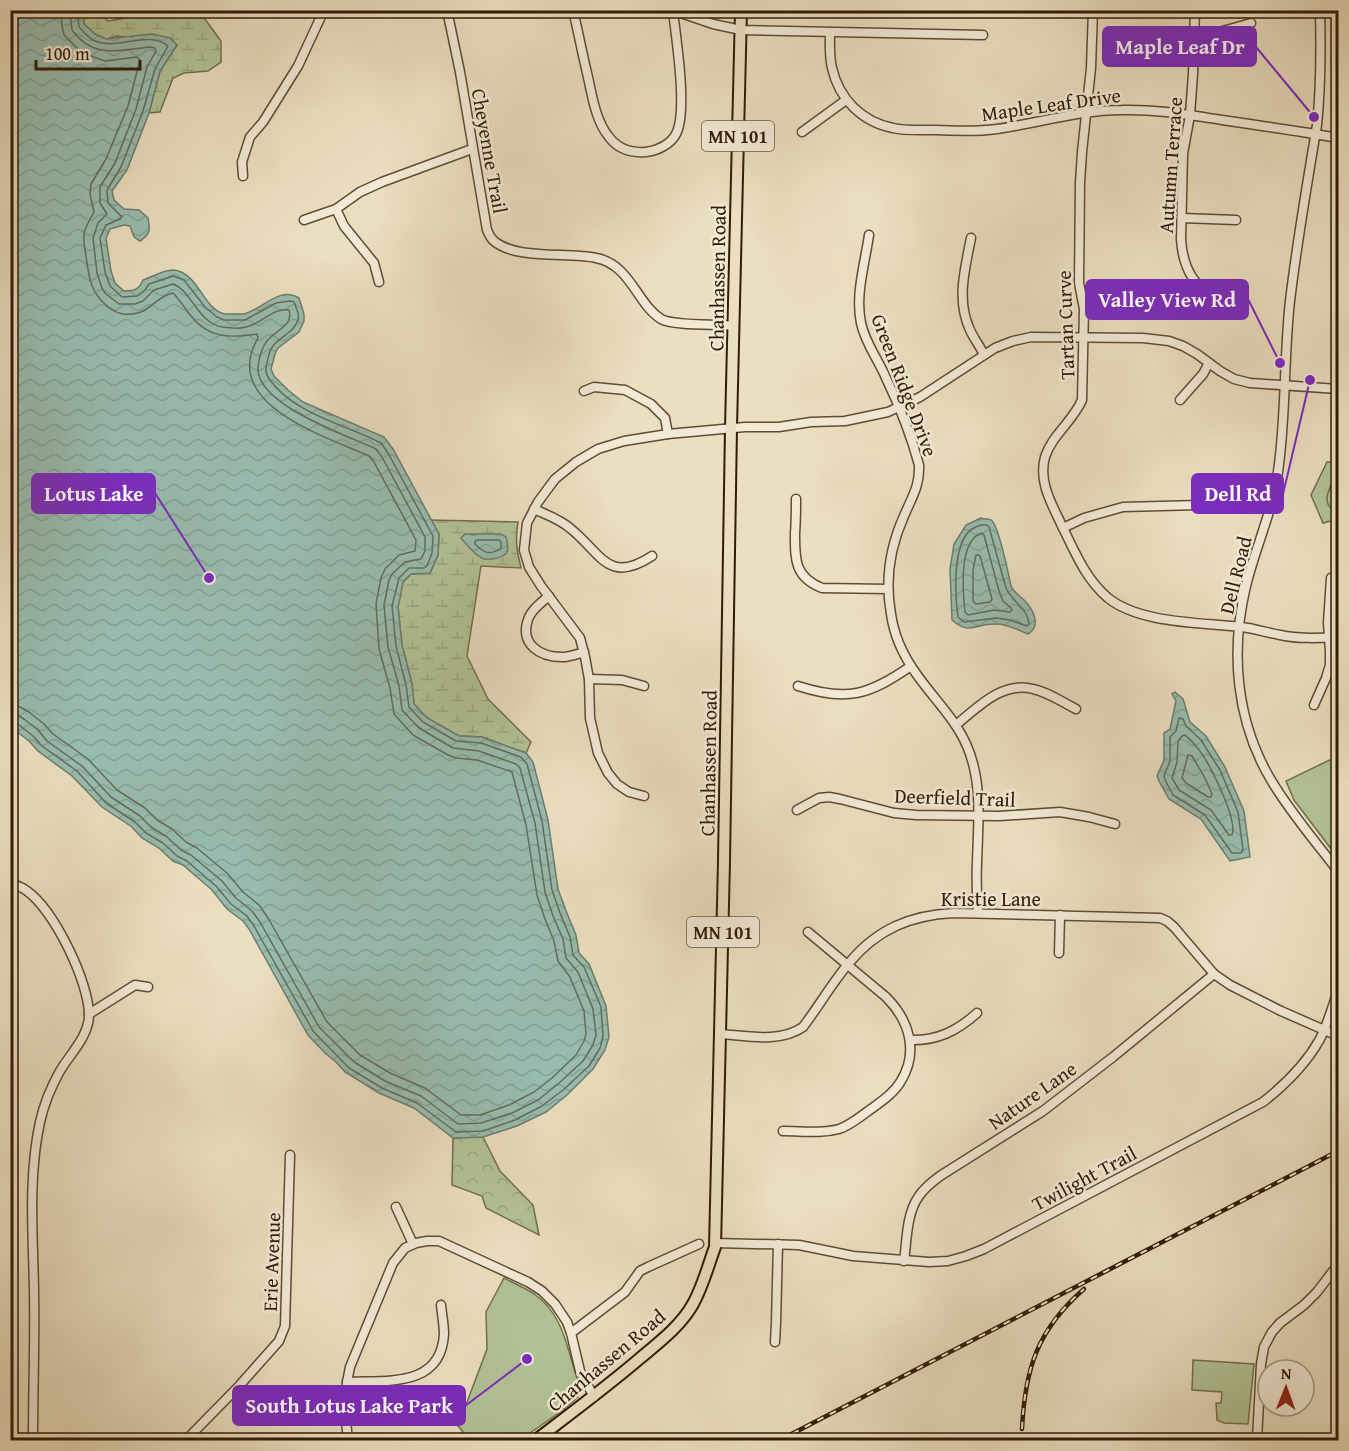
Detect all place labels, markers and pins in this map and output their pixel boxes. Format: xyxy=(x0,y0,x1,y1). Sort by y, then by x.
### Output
callout: Maple Leaf Dr xyxy=(1103,27,1256,66)
callout: Valley View Rd xyxy=(1086,280,1248,319)
callout: Lotus Lake xyxy=(32,474,155,513)
callout: Dell Rd xyxy=(1192,474,1283,513)
callout: South Lotus Lake Park xyxy=(233,1386,465,1425)

